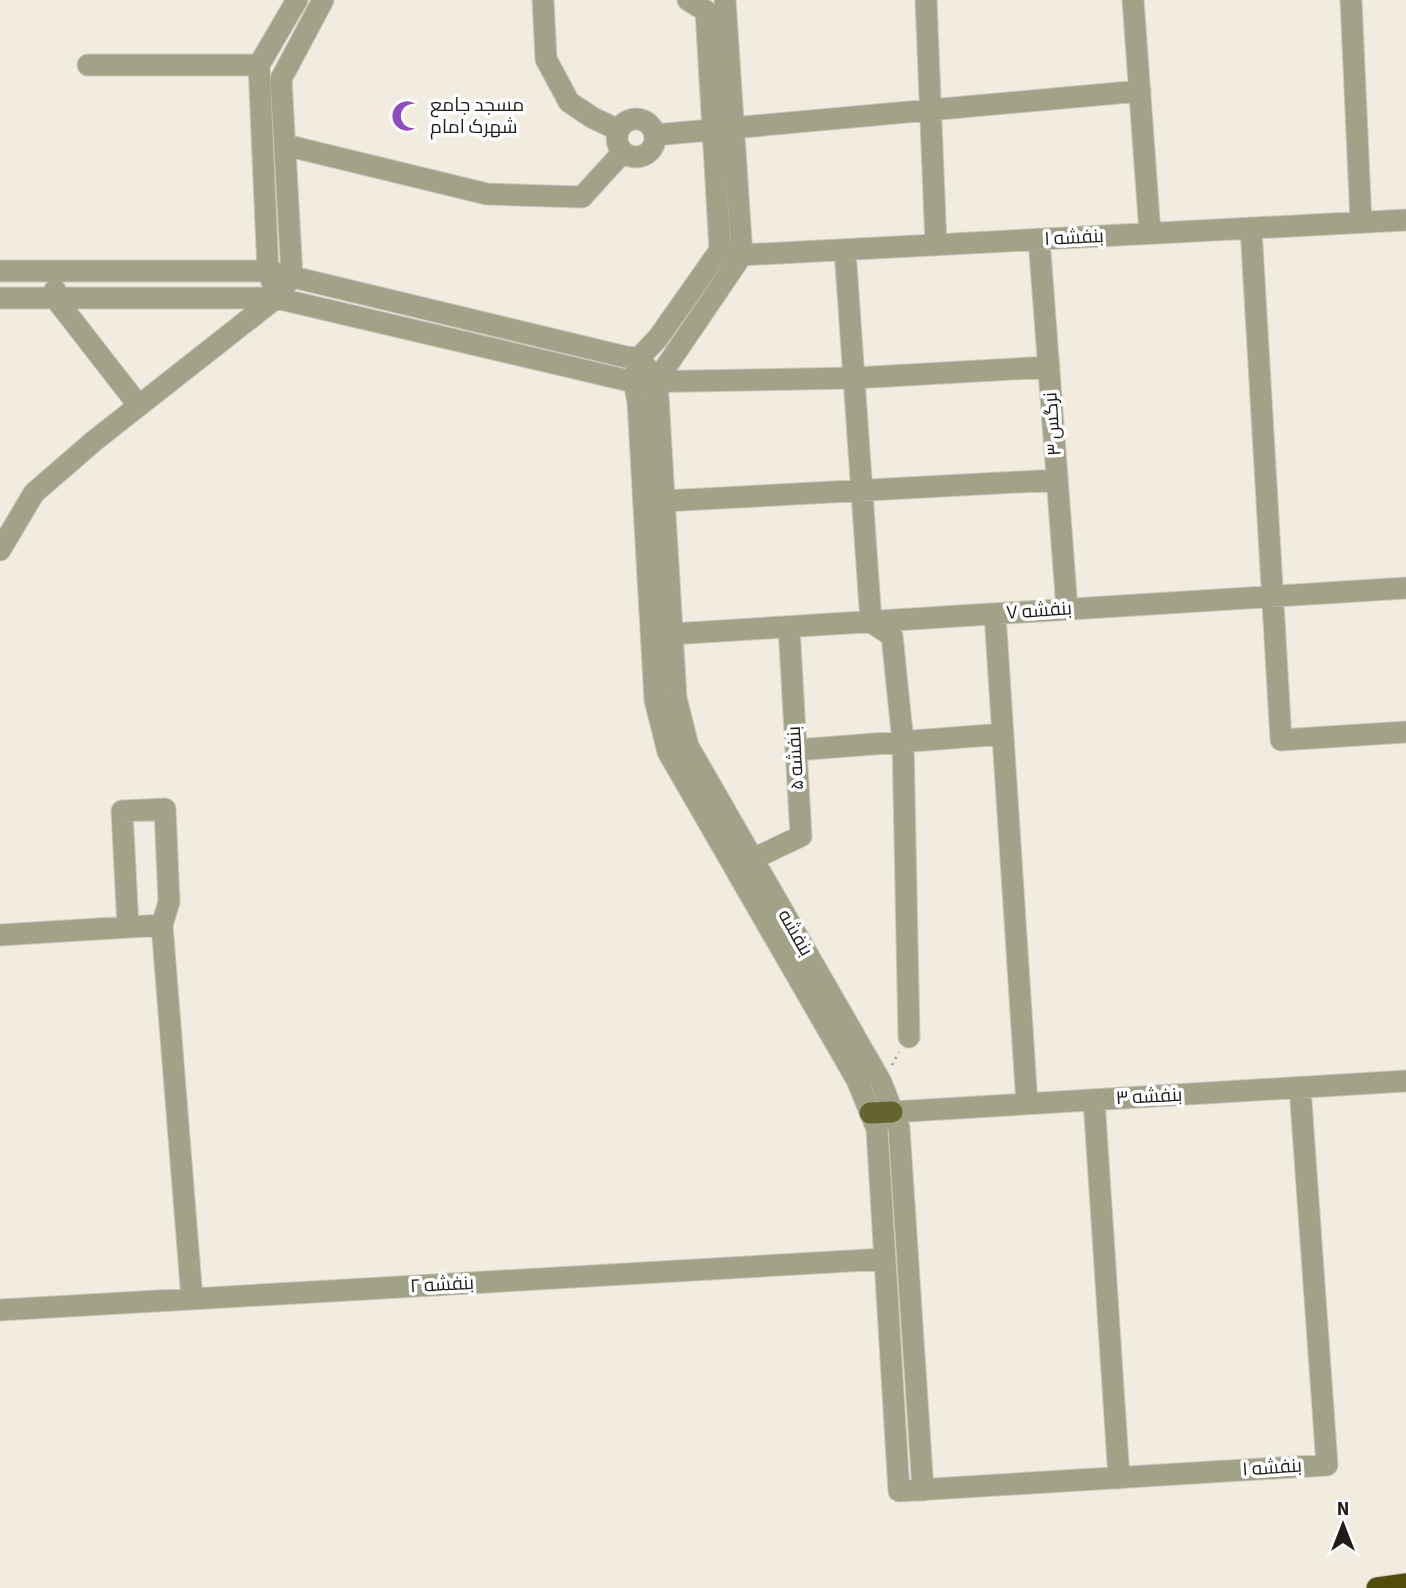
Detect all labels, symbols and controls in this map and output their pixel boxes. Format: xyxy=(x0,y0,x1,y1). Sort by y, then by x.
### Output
place label: مسجد جامع شهرک امام xyxy=(430,92,524,141)
mosque icon: مسجد جامع شهرک امام xyxy=(390,99,424,133)
street label: بنفشه ۱ xyxy=(1043,223,1105,253)
street label: نرگس ۳ xyxy=(1037,391,1069,457)
street label: بنفشه ۷ xyxy=(1005,595,1073,627)
street label: بنفشه ۵ xyxy=(781,725,811,791)
street label: بنفشه xyxy=(771,905,819,961)
street label: بنفشه ۳ xyxy=(1115,1082,1183,1112)
street label: بنفشه ۲ xyxy=(409,1270,475,1300)
street label: بنفشه ۱ xyxy=(1241,1452,1303,1484)
north arrow xyxy=(1308,1490,1378,1560)
text: N xyxy=(1337,1496,1349,1523)

